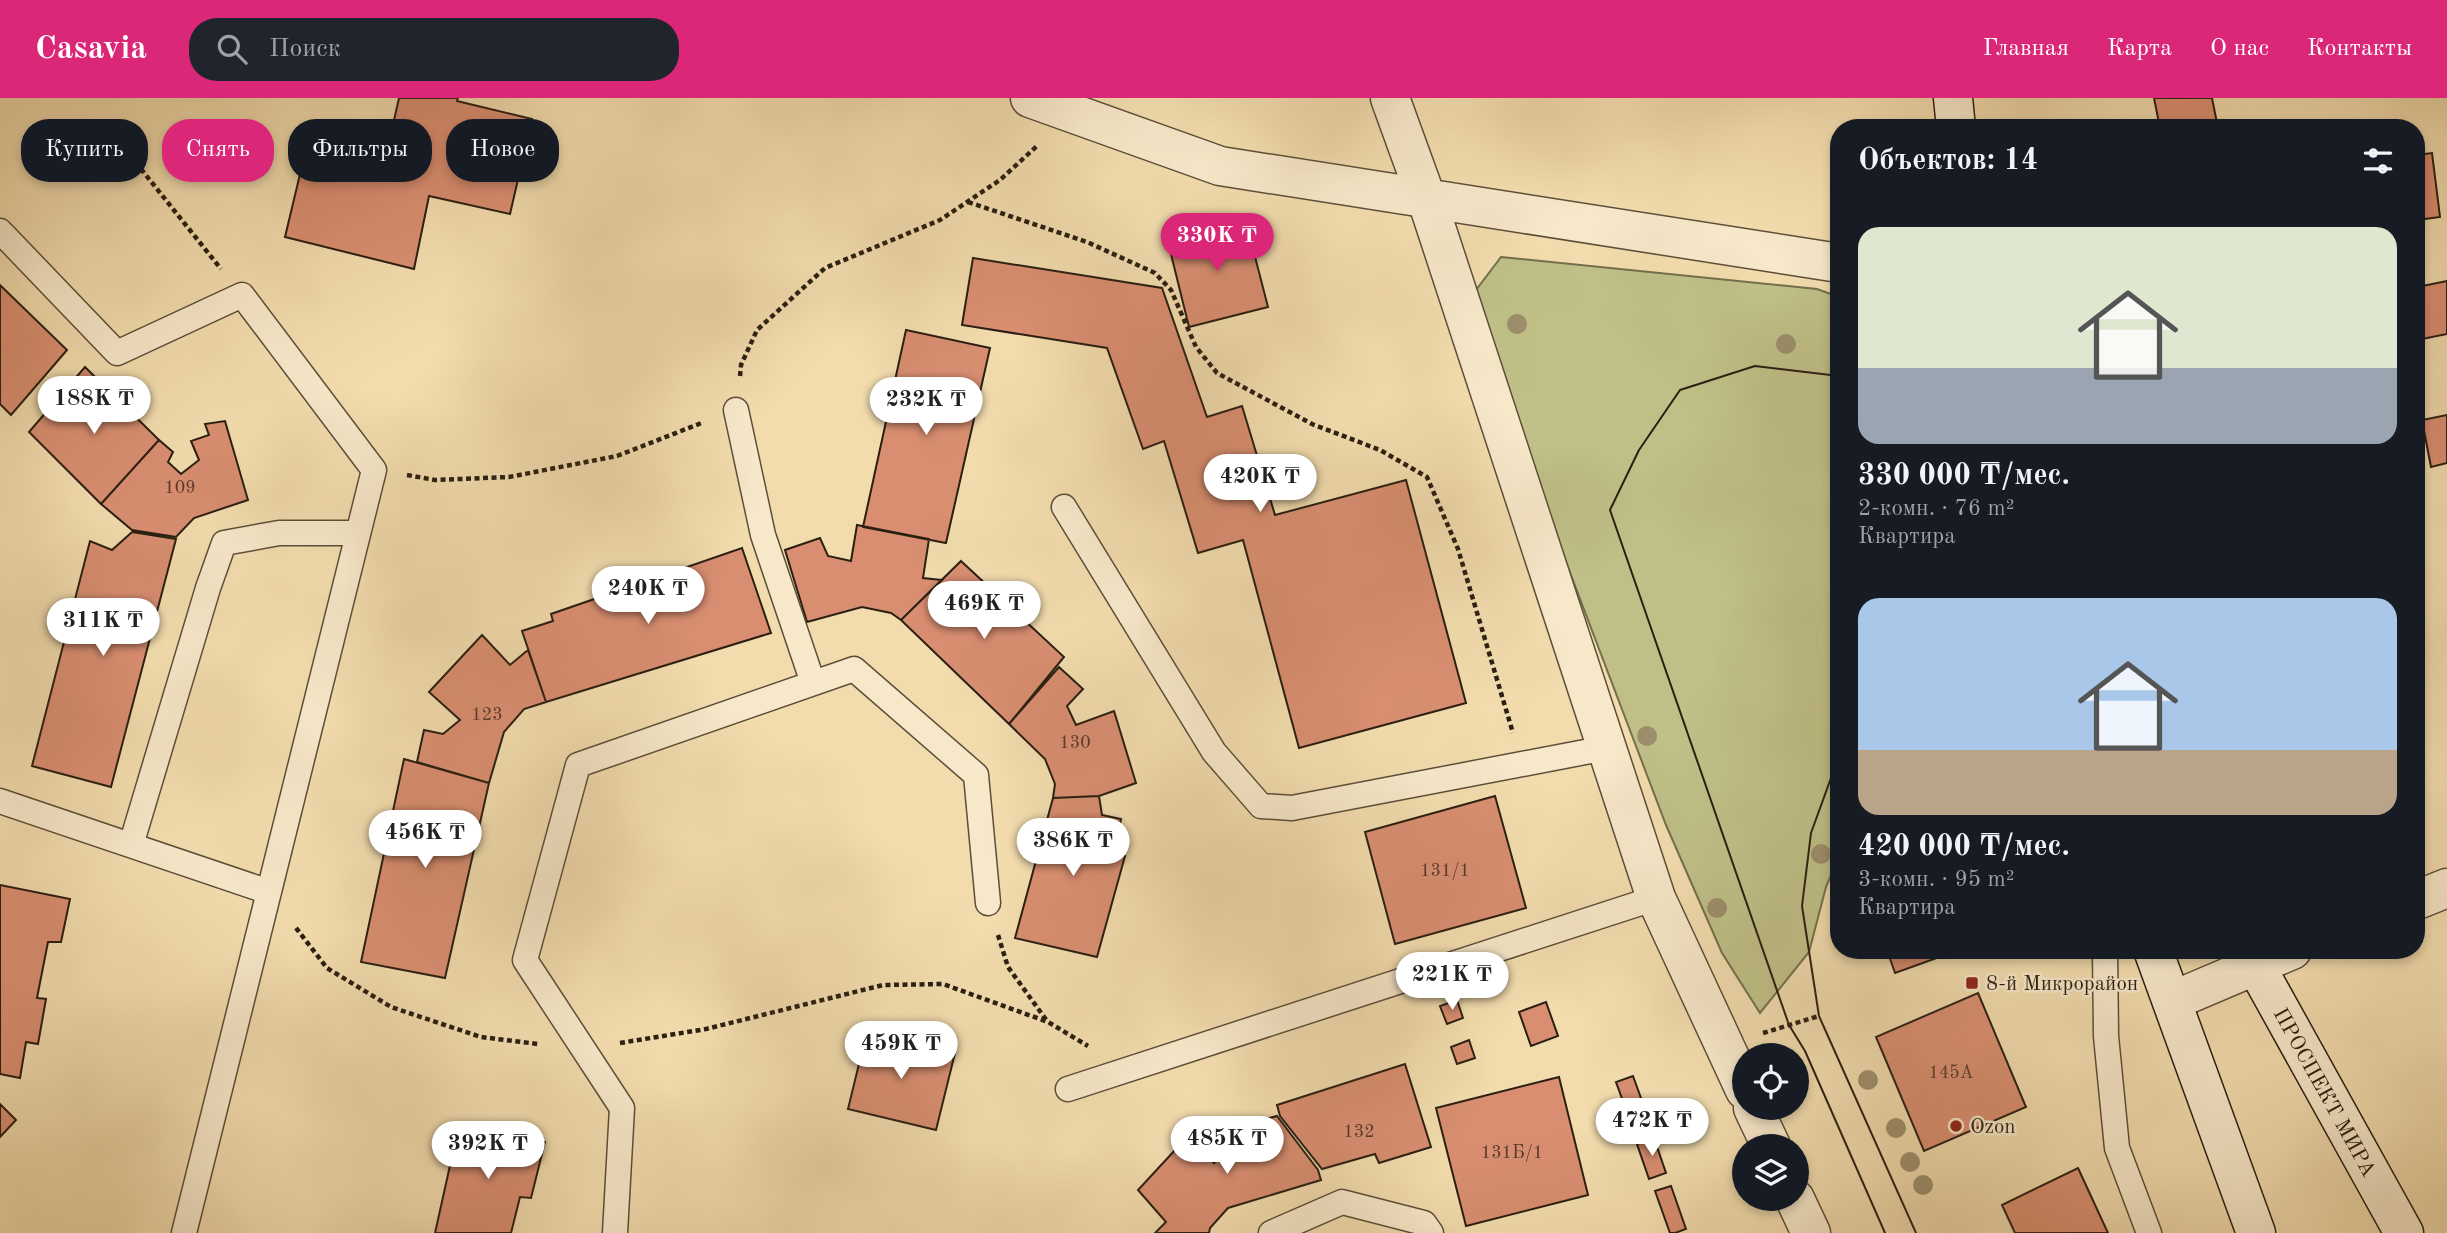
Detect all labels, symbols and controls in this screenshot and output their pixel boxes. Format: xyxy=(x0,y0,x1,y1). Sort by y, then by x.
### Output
search box xyxy=(189,18,679,81)
icon: search xyxy=(213,30,251,68)
text: Casavia xyxy=(35,33,147,66)
text: Поиск xyxy=(269,36,341,62)
text: Главная xyxy=(1983,37,2069,61)
text: Карта xyxy=(2107,37,2172,61)
text: О нас xyxy=(2210,37,2269,61)
text: Контакты xyxy=(2307,37,2412,61)
chip: Купить xyxy=(21,119,148,182)
chip: Снять xyxy=(162,119,274,182)
chip: Фильтры xyxy=(288,119,432,182)
chip: Новое xyxy=(446,119,559,182)
icon: filters xyxy=(2359,142,2397,180)
text: Объектов: 14 xyxy=(1858,146,2038,176)
pin: 330K ₸ xyxy=(1160,214,1274,273)
text: 330K ₸ xyxy=(1177,224,1257,247)
icon: home xyxy=(2065,272,2191,398)
pin: 188K ₸ xyxy=(37,376,151,436)
pin: 232K ₸ xyxy=(869,378,983,437)
text: 188K ₸ xyxy=(54,387,134,410)
text: 232K ₸ xyxy=(886,388,966,411)
pin: 420K ₸ xyxy=(1203,454,1317,514)
text: 330 000 ₸/мес. xyxy=(1858,461,2070,491)
text: 420K ₸ xyxy=(1220,465,1300,488)
house number: 109 xyxy=(164,479,196,497)
text: 2-комн. · 76 m² xyxy=(1858,497,2015,520)
text: Квартира xyxy=(1858,525,1956,548)
pin: 240K ₸ xyxy=(591,566,705,626)
text: 240K ₸ xyxy=(608,577,688,600)
pin: 469K ₸ xyxy=(927,582,1041,641)
text: 469K ₸ xyxy=(944,592,1024,615)
pin: 311K ₸ xyxy=(46,598,160,658)
text: 311K ₸ xyxy=(63,609,143,632)
icon: home xyxy=(2065,643,2191,769)
house number: 123 xyxy=(471,706,503,724)
house number: 130 xyxy=(1059,734,1091,752)
pin: 456K ₸ xyxy=(368,810,482,870)
pin: 386K ₸ xyxy=(1016,818,1130,878)
text: 456K ₸ xyxy=(385,821,465,844)
text: 386K ₸ xyxy=(1033,829,1113,852)
text: 420 000 ₸/мес. xyxy=(1858,832,2070,862)
house number: 131/1 xyxy=(1420,862,1470,880)
text: 3-комн. · 95 m² xyxy=(1858,868,2015,891)
text: Квартира xyxy=(1858,896,1956,919)
pin: 221K ₸ xyxy=(1395,953,1509,1012)
text: 221K ₸ xyxy=(1412,963,1492,986)
place label: 8-й Микрорайон xyxy=(1986,974,2138,995)
marker: 8-й Микрорайон xyxy=(1964,975,1980,991)
street label: ПРОСПЕКТ МИРА xyxy=(2269,1005,2379,1181)
pin: 459K ₸ xyxy=(844,1021,958,1081)
text: 459K ₸ xyxy=(861,1032,941,1055)
map controls xyxy=(1732,1043,1809,1211)
button: locate xyxy=(1732,1043,1809,1120)
house number: 145А xyxy=(1928,1064,1974,1082)
pin: 472K ₸ xyxy=(1595,1098,1709,1158)
text: 472K ₸ xyxy=(1612,1109,1692,1132)
pin: 485K ₸ xyxy=(1170,1116,1284,1176)
place label: Ozon xyxy=(1970,1117,2016,1138)
marker: Ozon xyxy=(1948,1118,1964,1134)
pin: 392K ₸ xyxy=(431,1122,545,1181)
house number: 132 xyxy=(1343,1123,1375,1141)
text: 485K ₸ xyxy=(1187,1127,1267,1150)
text: 392K ₸ xyxy=(448,1132,528,1155)
button: layers xyxy=(1732,1134,1809,1211)
house number: 131Б/1 xyxy=(1481,1144,1543,1162)

